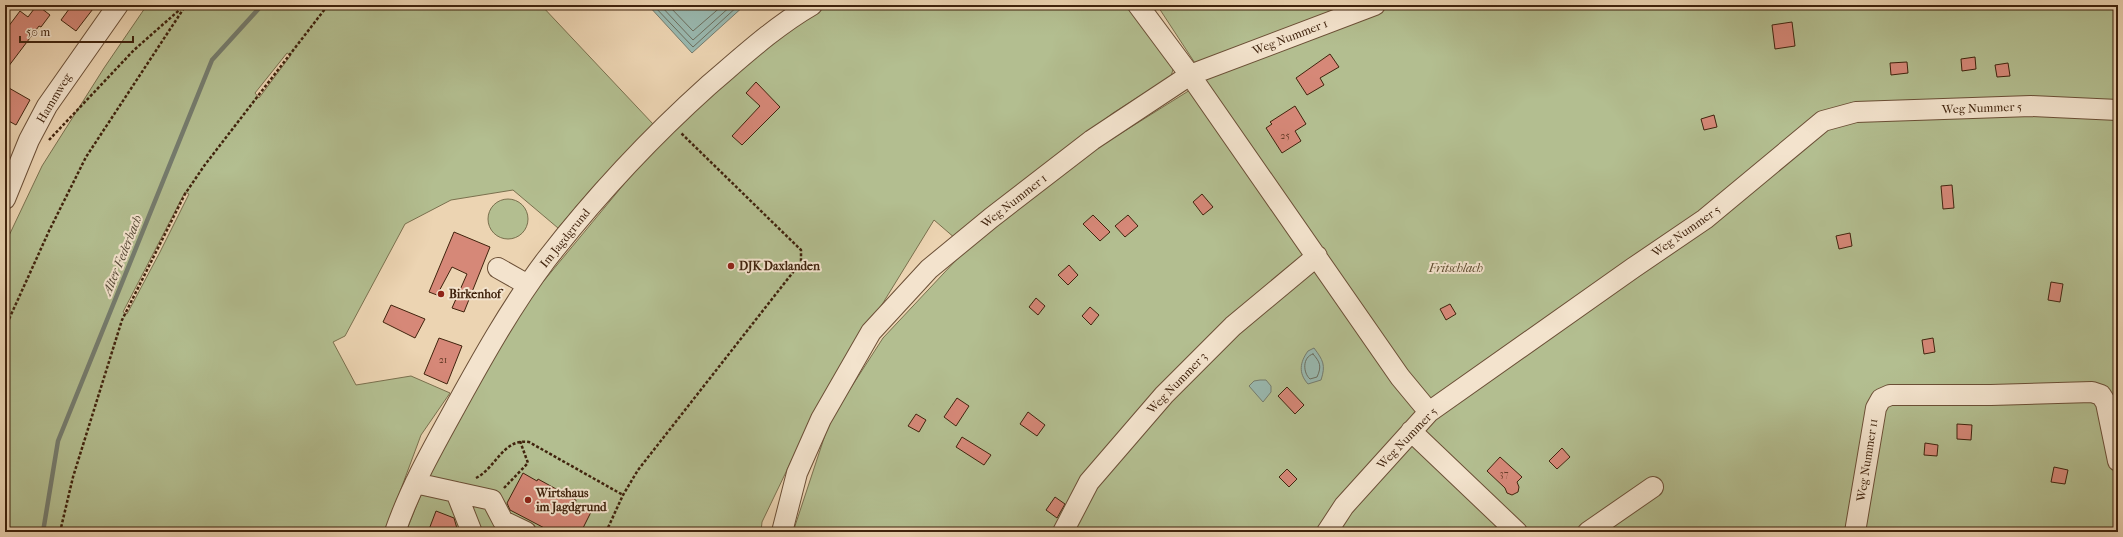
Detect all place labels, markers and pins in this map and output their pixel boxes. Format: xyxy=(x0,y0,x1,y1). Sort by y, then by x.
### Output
place label: DJK Daxlanden xyxy=(739,259,821,274)
marker: DJK Daxlanden xyxy=(726,261,736,271)
place label: Birkenhof xyxy=(449,287,504,301)
marker: Birkenhof xyxy=(436,289,446,299)
place label: Wirtshaus im Jagdgrund xyxy=(535,486,607,515)
marker: Wirtshaus im Jagdgrund xyxy=(523,495,533,505)

